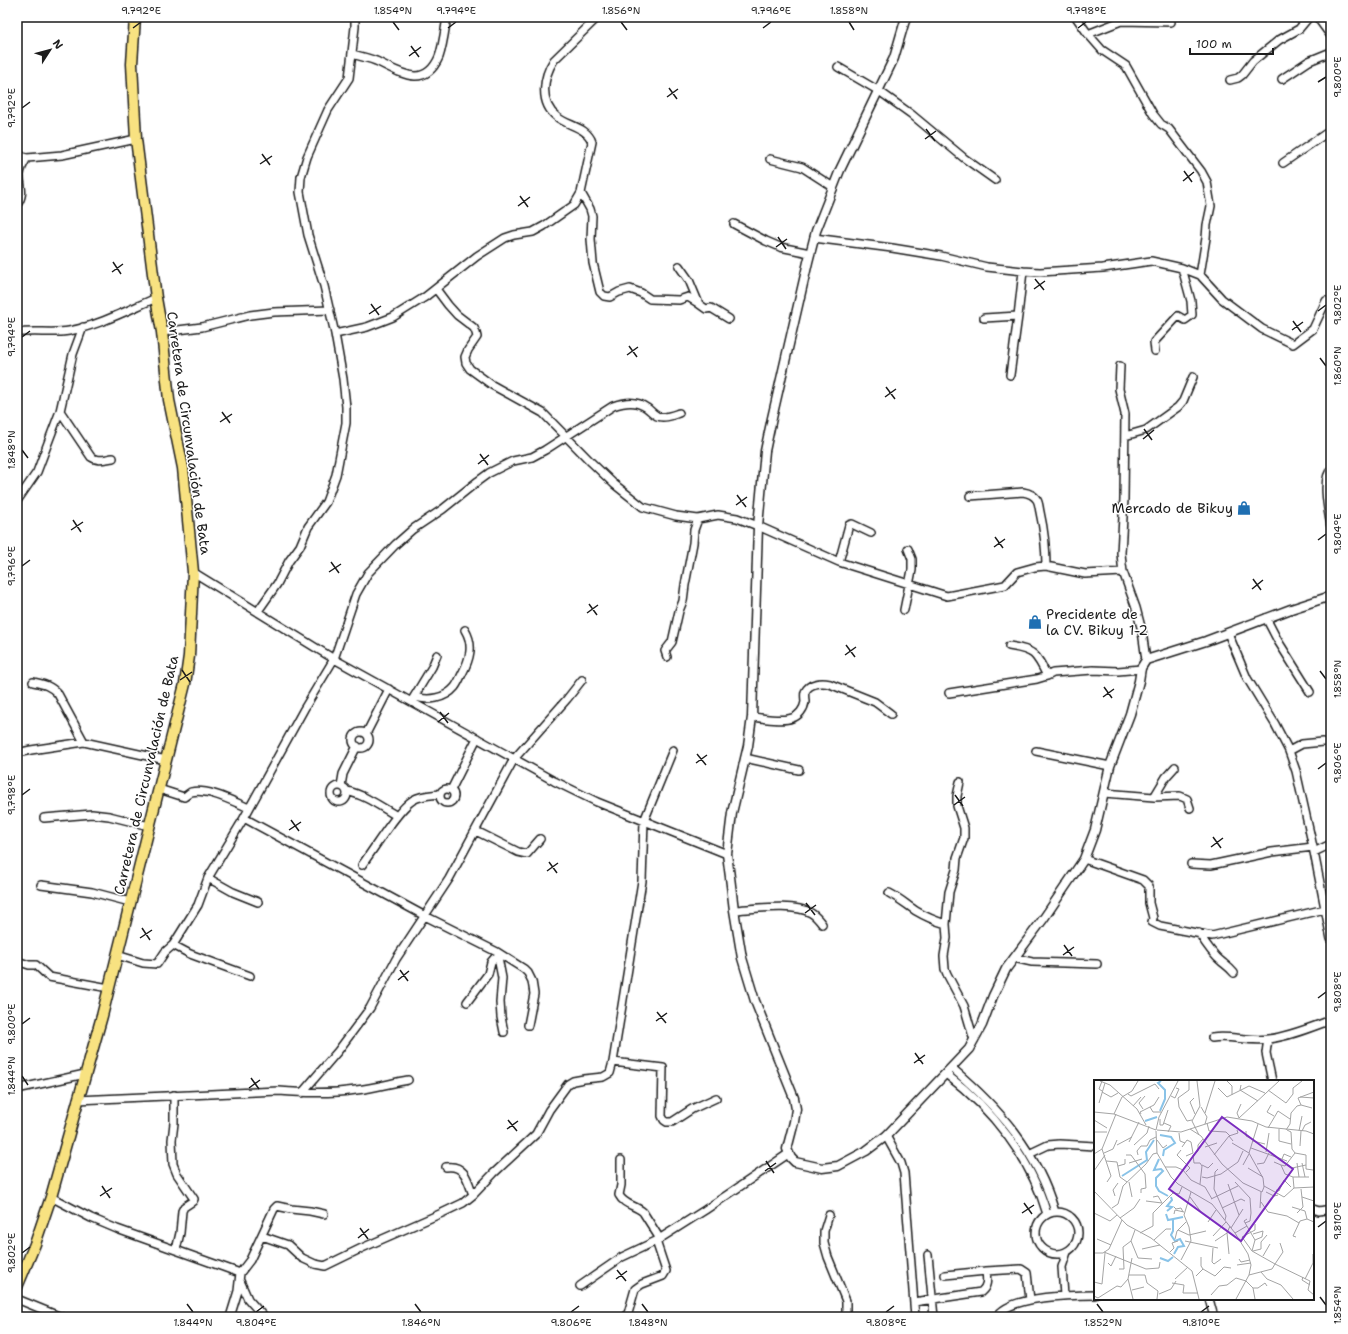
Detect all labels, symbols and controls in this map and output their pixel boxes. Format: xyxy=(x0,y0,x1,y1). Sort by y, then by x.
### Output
text: 9.792°E xyxy=(121,4,161,17)
text: 1.854°N xyxy=(374,4,412,17)
text: 9.794°E xyxy=(436,4,476,17)
text: 1.856°N xyxy=(602,4,640,17)
text: 9.796°E xyxy=(751,4,791,17)
text: 1.858°N xyxy=(830,4,868,17)
text: 9.798°E xyxy=(1066,4,1106,17)
north arrow xyxy=(30,30,70,70)
scale bar xyxy=(1190,30,1273,56)
text: N xyxy=(49,36,66,53)
text: 100 m xyxy=(1196,36,1232,52)
text: 9.800°E xyxy=(1331,56,1344,98)
text: 9.792°E xyxy=(5,88,18,128)
text: 9.802°E xyxy=(1331,285,1344,325)
street label: Carretera de Circunvalación de Bata xyxy=(163,310,215,556)
text: 9.794°E xyxy=(5,317,18,357)
text: 1.860°N xyxy=(1331,346,1344,386)
text: 1.848°N xyxy=(5,430,18,470)
place label: Mercado de Bikuy xyxy=(1112,499,1233,517)
shop icon: Mercado de Bikuy xyxy=(1236,500,1252,516)
text: 9.804°E xyxy=(1331,513,1344,555)
text: 9.796°E xyxy=(5,546,18,586)
place label: Precidente de la CV. Bikuy 1-2 xyxy=(1046,605,1148,639)
shop icon: Precidente de la CV. Bikuy 1-2 xyxy=(1027,614,1043,630)
street label: Carretera de Circunvalación de Bata xyxy=(110,653,182,896)
text: 1.858°N xyxy=(1331,660,1344,698)
text: 9.806°E xyxy=(1331,742,1344,784)
text: 9.798°E xyxy=(5,775,18,815)
text: 9.808°E xyxy=(1331,971,1344,1013)
text: 9.800°E xyxy=(5,1003,18,1045)
text: 1.844°N xyxy=(5,1056,18,1096)
inset map xyxy=(1094,1080,1314,1300)
text: 9.810°E xyxy=(1331,1202,1344,1240)
text: 9.802°E xyxy=(5,1233,18,1273)
text: 1.854°N xyxy=(1331,1286,1344,1324)
text: 1.844°N xyxy=(173,1316,213,1329)
text: 9.804°E xyxy=(235,1316,277,1329)
text: 1.846°N xyxy=(401,1316,441,1329)
text: 9.806°E xyxy=(550,1316,592,1329)
text: 1.848°N xyxy=(628,1316,668,1329)
text: 9.808°E xyxy=(865,1316,907,1329)
text: 1.852°N xyxy=(1084,1316,1122,1329)
text: 9.810°E xyxy=(1182,1316,1220,1329)

